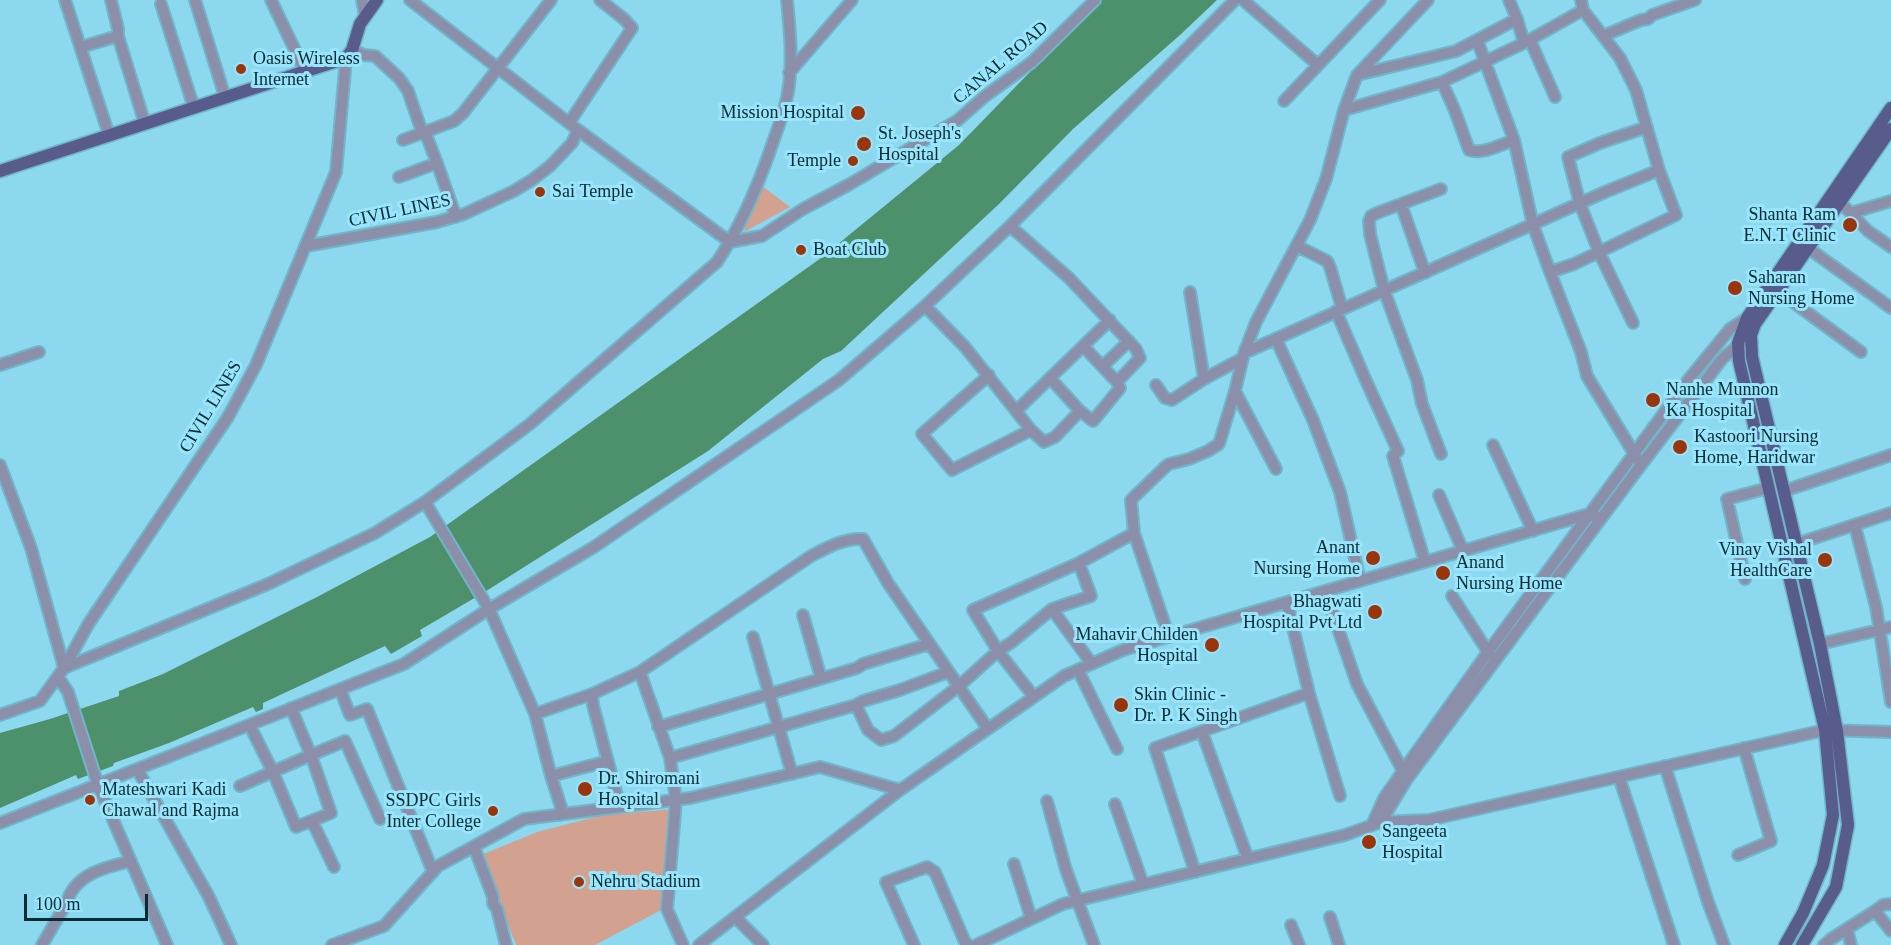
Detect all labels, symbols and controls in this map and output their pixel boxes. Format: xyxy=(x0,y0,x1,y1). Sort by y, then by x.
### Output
street label: CANAL ROAD xyxy=(949,17,1053,109)
place label: Oasis Wireless Internet xyxy=(253,48,360,90)
marker: Oasis Wireless Internet xyxy=(234,62,248,76)
place label: Mission Hospital xyxy=(720,102,844,124)
marker: Mission Hospital xyxy=(849,104,867,122)
place label: St. Joseph's Hospital xyxy=(878,123,961,166)
marker: St. Joseph's Hospital xyxy=(855,135,873,153)
place label: Temple xyxy=(787,150,841,172)
marker: Temple xyxy=(846,154,860,168)
place label: Sai Temple xyxy=(552,181,633,203)
marker: Sai Temple xyxy=(533,185,547,199)
street label: CIVIL LINES xyxy=(347,190,453,232)
place label: Shanta Ram E.N.T Clinic xyxy=(1744,204,1836,246)
marker: Shanta Ram E.N.T Clinic xyxy=(1841,216,1859,234)
place label: Boat Club xyxy=(813,239,887,261)
marker: Boat Club xyxy=(794,243,808,257)
place label: Saharan Nursing Home xyxy=(1748,267,1854,310)
marker: Saharan Nursing Home xyxy=(1726,279,1744,297)
street label: CIVIL LINES xyxy=(175,357,247,457)
place label: Nanhe Munnon Ka Hospital xyxy=(1666,379,1778,422)
marker: Nanhe Munnon Ka Hospital xyxy=(1644,391,1662,409)
place label: Kastoori Nursing Home, Haridwar xyxy=(1694,426,1818,468)
marker: Kastoori Nursing Home, Haridwar xyxy=(1671,438,1689,456)
place label: Anant Nursing Home xyxy=(1254,537,1360,580)
place label: Vinay Vishal HealthCare xyxy=(1719,539,1812,582)
marker: Anant Nursing Home xyxy=(1364,549,1382,567)
marker: Vinay Vishal HealthCare xyxy=(1816,551,1834,569)
place label: Anand Nursing Home xyxy=(1456,552,1562,594)
marker: Anand Nursing Home xyxy=(1434,564,1452,582)
place label: Bhagwati Hospital Pvt Ltd xyxy=(1243,591,1362,634)
marker: Bhagwati Hospital Pvt Ltd xyxy=(1366,603,1384,621)
place label: Mahavir Childen Hospital xyxy=(1076,624,1198,666)
marker: Mahavir Childen Hospital xyxy=(1203,636,1221,654)
place label: Skin Clinic - Dr. P. K Singh xyxy=(1134,684,1238,726)
marker: Skin Clinic - Dr. P. K Singh xyxy=(1112,696,1130,714)
place label: Dr. Shiromani Hospital xyxy=(598,768,700,810)
place label: Mateshwari Kadi Chawal and Rajma xyxy=(102,779,239,822)
marker: Dr. Shiromani Hospital xyxy=(576,780,594,798)
place label: SSDPC Girls Inter College xyxy=(385,790,481,832)
marker: Mateshwari Kadi Chawal and Rajma xyxy=(83,793,97,807)
marker: SSDPC Girls Inter College xyxy=(486,804,500,818)
place label: Sangeeta Hospital xyxy=(1382,821,1447,864)
marker: Sangeeta Hospital xyxy=(1360,833,1378,851)
place label: Nehru Stadium xyxy=(591,871,700,893)
marker: Nehru Stadium xyxy=(572,875,586,889)
scale bar xyxy=(27,882,152,920)
text: 100 m xyxy=(35,894,81,914)

